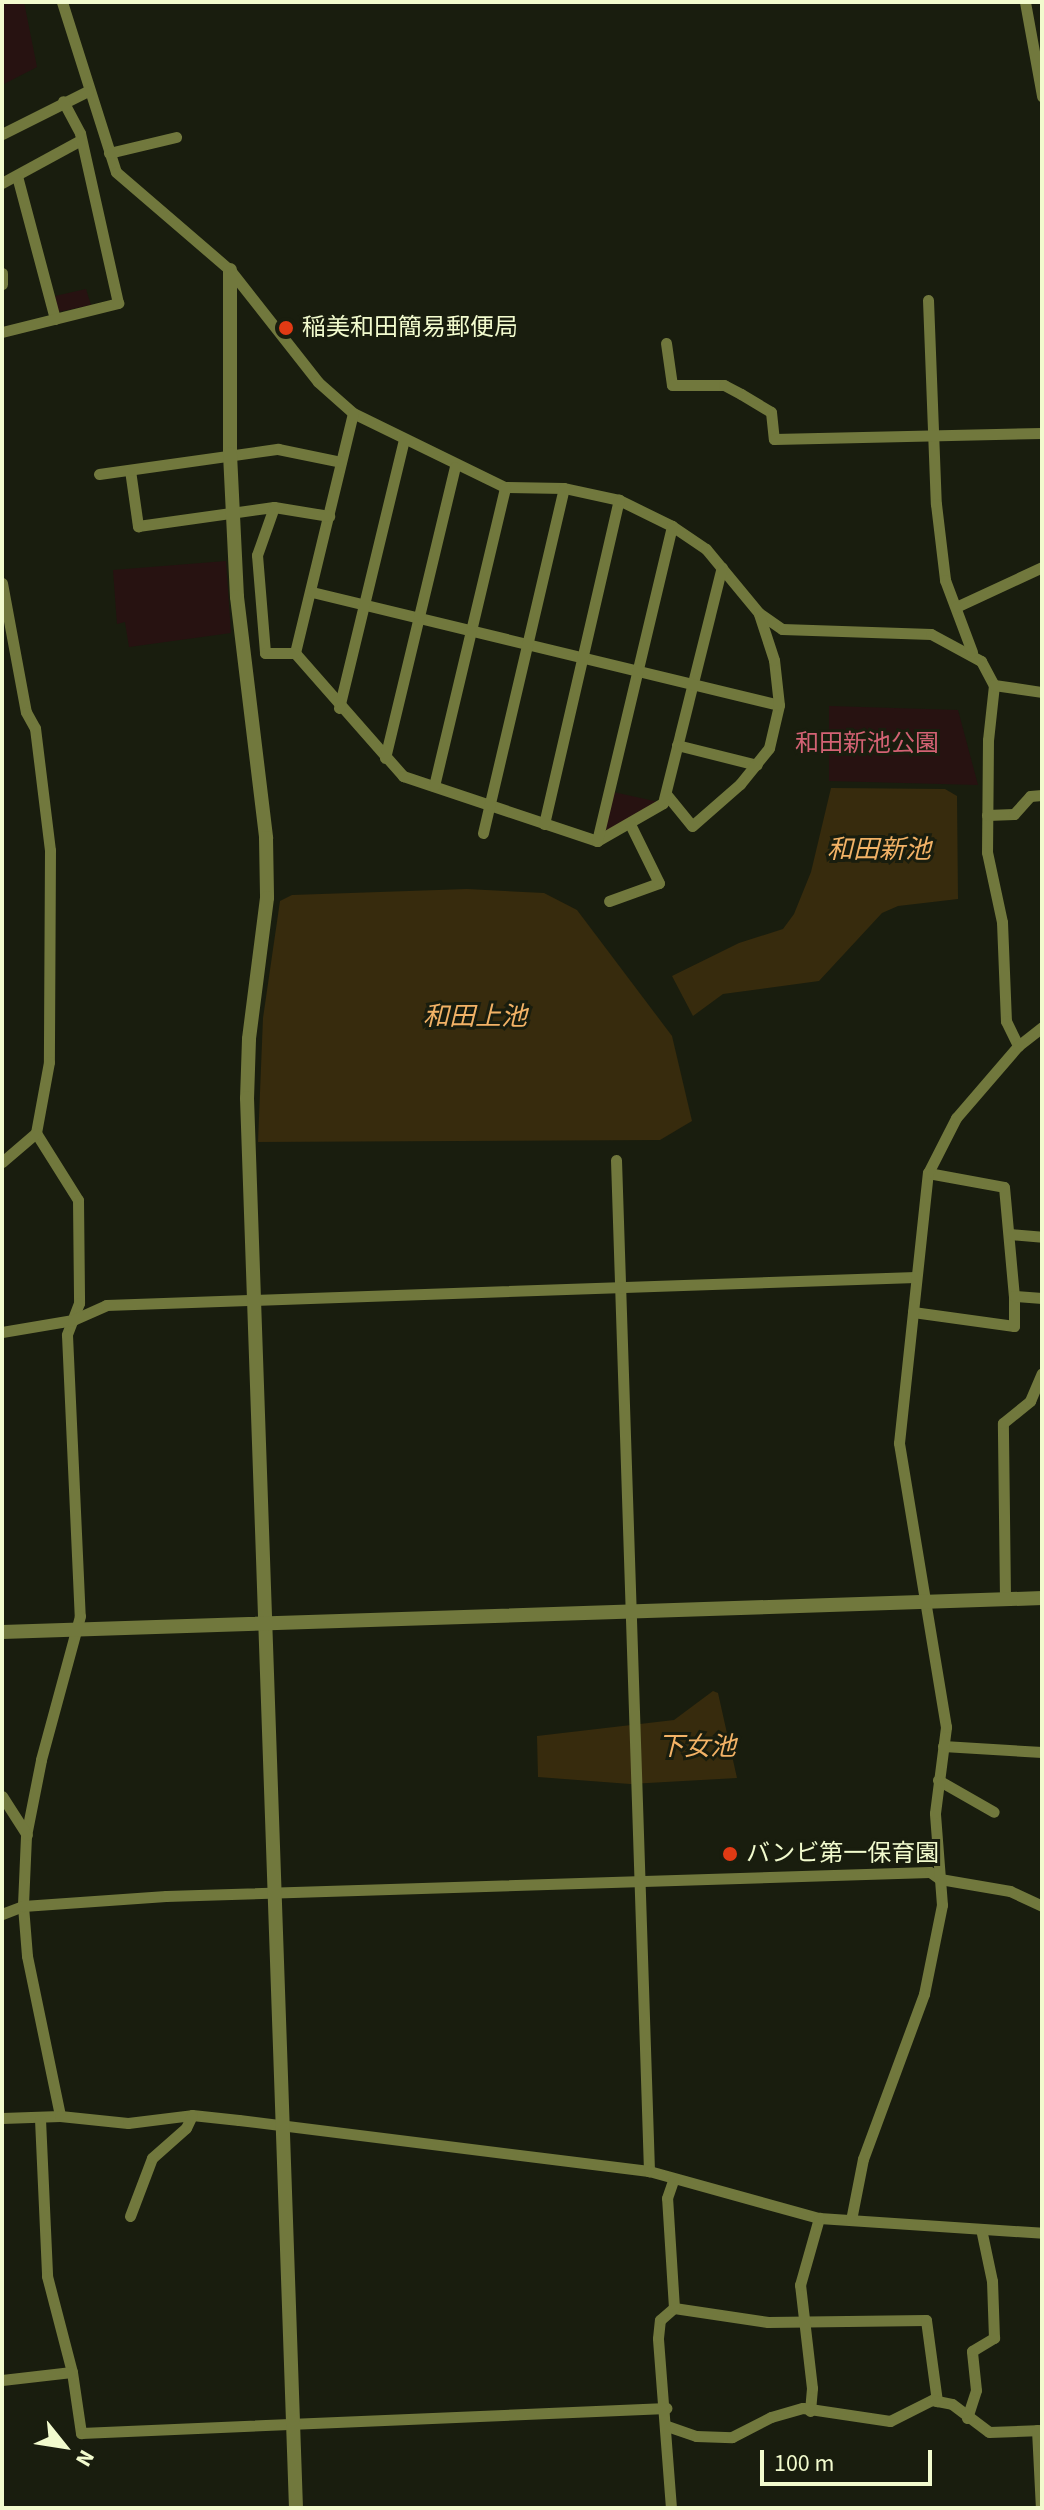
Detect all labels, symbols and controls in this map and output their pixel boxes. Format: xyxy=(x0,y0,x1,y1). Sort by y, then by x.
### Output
place label: 稲美和田簡易郵便局 xyxy=(302,314,518,342)
marker: 稲美和田簡易郵便局 xyxy=(277,319,295,337)
park label: 和田新池公園 xyxy=(795,730,939,758)
water label: 和田新池 xyxy=(827,834,931,866)
water label: 和田上池 xyxy=(423,1001,527,1033)
water label: 下女池 xyxy=(658,1731,736,1763)
place label: バンビ第一保育園 xyxy=(746,1840,938,1868)
marker: バンビ第一保育園 xyxy=(721,1845,739,1863)
north arrow xyxy=(24,2406,104,2486)
scale bar xyxy=(764,2434,936,2484)
text: N xyxy=(67,2444,102,2472)
text: 100 m xyxy=(774,2446,834,2481)

